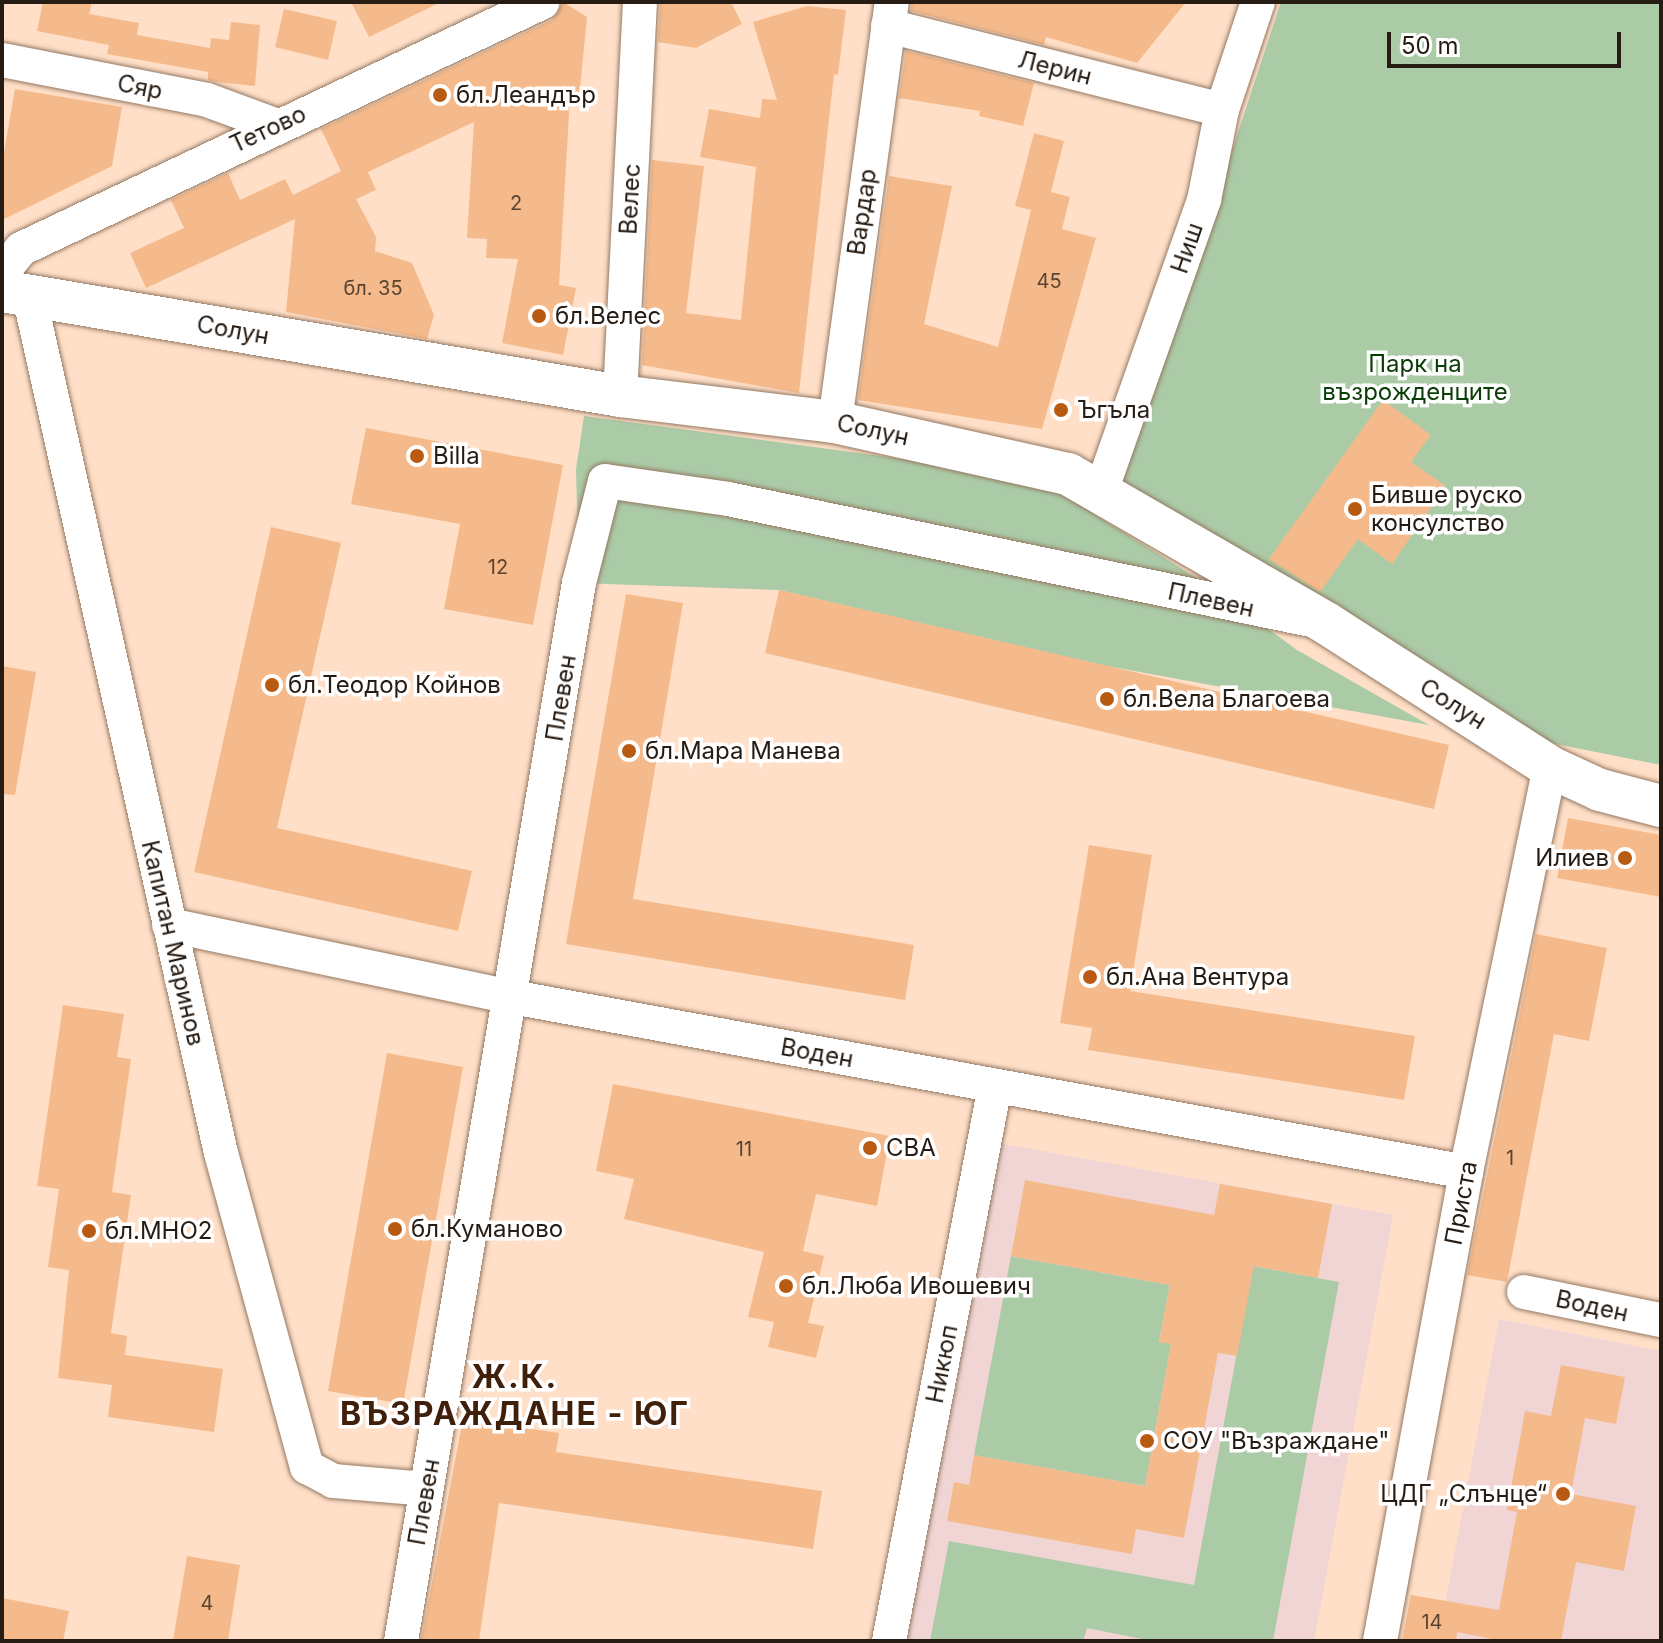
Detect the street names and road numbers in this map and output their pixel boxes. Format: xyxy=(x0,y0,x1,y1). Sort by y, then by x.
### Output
street label: Лерин xyxy=(1015,45,1095,91)
street label: Сяр xyxy=(115,69,165,105)
street label: Тетово xyxy=(225,99,311,159)
street label: Велес xyxy=(614,163,646,235)
street label: Вардар xyxy=(842,167,882,257)
street label: Ниш xyxy=(1165,219,1209,277)
street label: Солун xyxy=(195,309,271,351)
street label: Солун xyxy=(834,408,912,452)
street label: Плевен xyxy=(1165,577,1257,623)
street label: Плевен xyxy=(540,653,582,743)
street label: Солун xyxy=(1414,672,1492,736)
street label: Капитан Маринов xyxy=(135,838,211,1048)
street label: Воден xyxy=(778,1032,856,1074)
street label: Приста xyxy=(1439,1158,1483,1248)
street label: Воден xyxy=(1553,1284,1631,1328)
street label: Никюп xyxy=(920,1322,964,1406)
street label: Плевен xyxy=(402,1456,446,1548)

